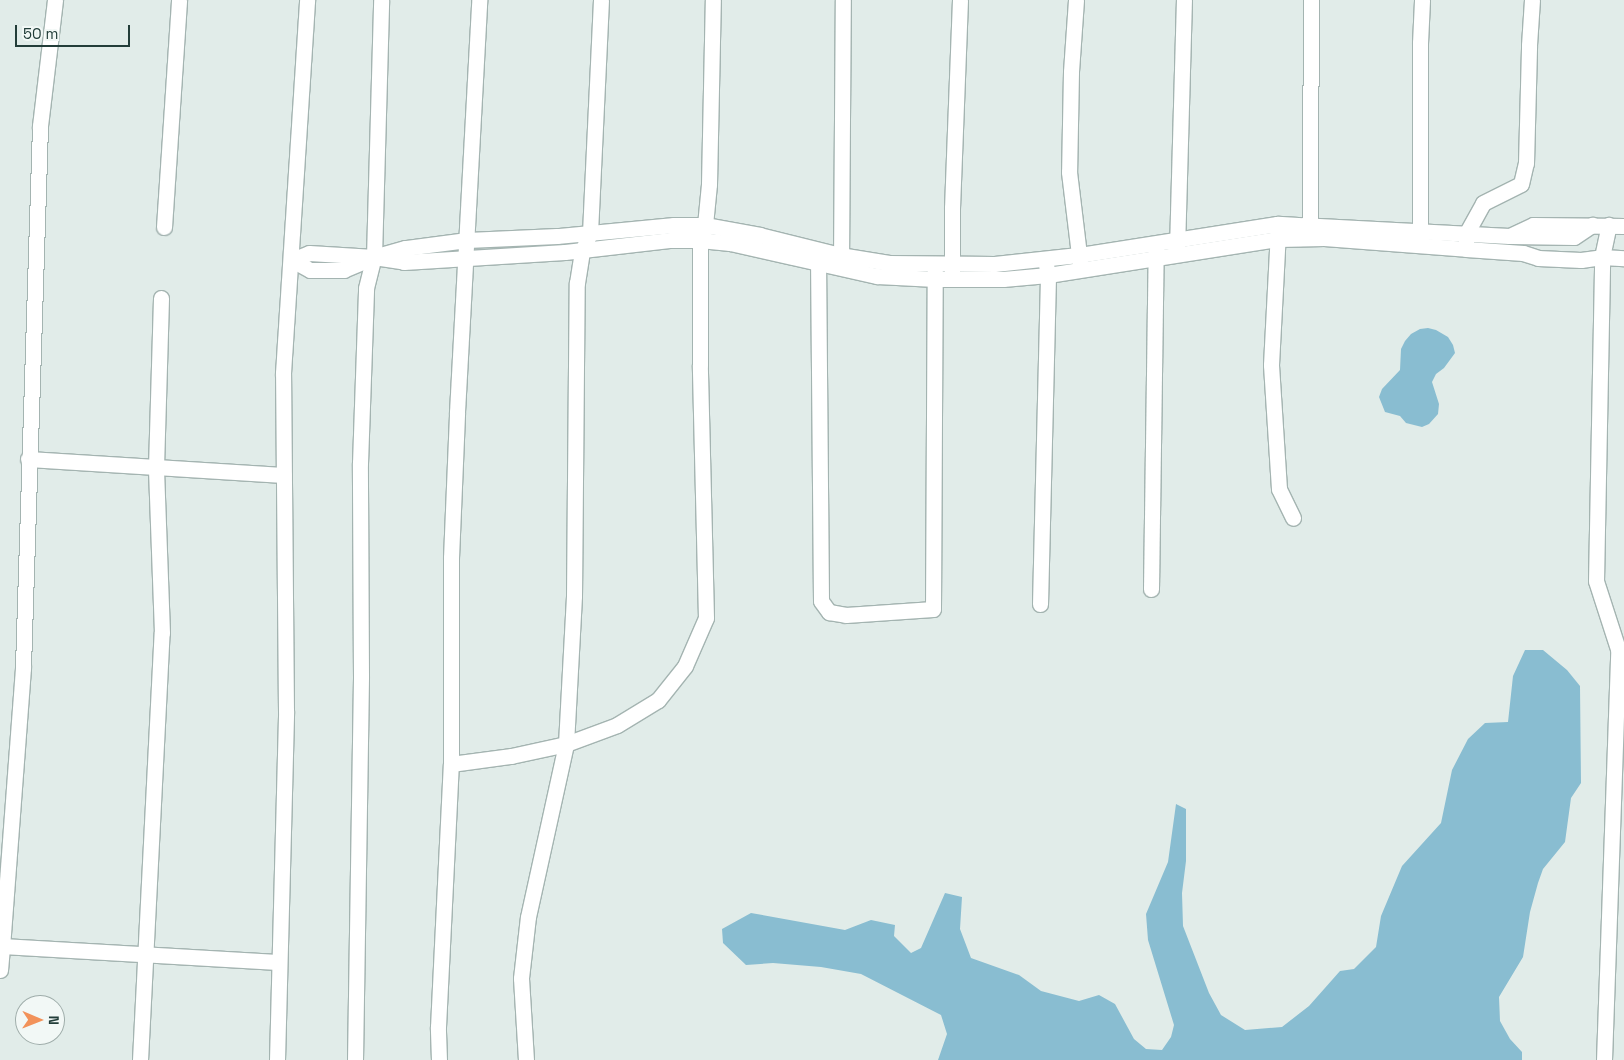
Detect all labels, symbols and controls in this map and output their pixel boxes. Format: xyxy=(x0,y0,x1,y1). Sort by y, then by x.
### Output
scale bar xyxy=(18,15,132,47)
text: 50 m xyxy=(23,24,58,43)
north arrow xyxy=(15,995,65,1045)
text: N xyxy=(45,1015,63,1025)

